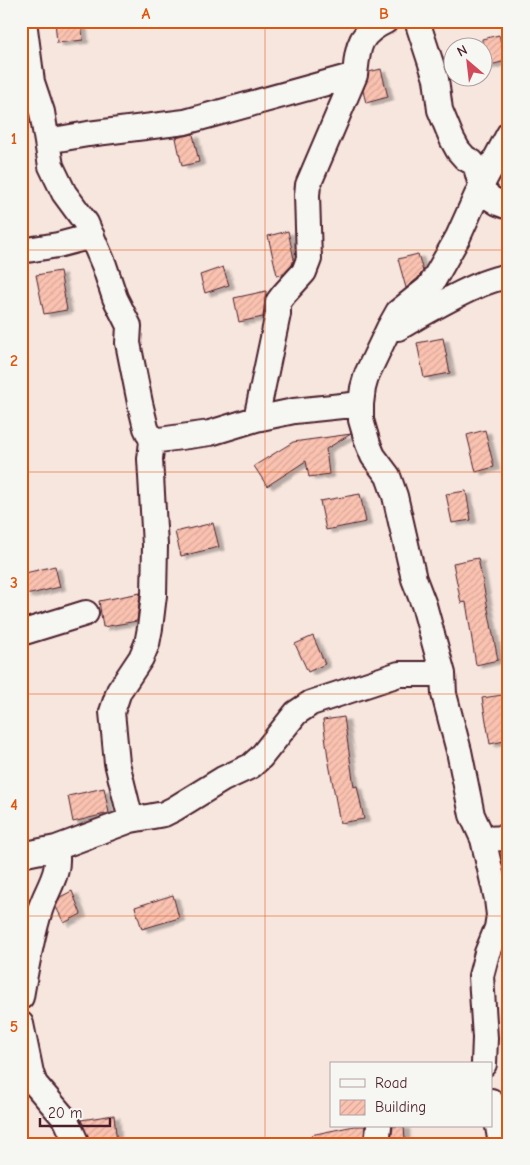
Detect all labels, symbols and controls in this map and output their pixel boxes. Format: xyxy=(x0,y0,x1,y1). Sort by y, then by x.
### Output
text: A xyxy=(142,5,151,23)
text: B xyxy=(379,5,389,23)
north arrow xyxy=(442,38,492,88)
text: N xyxy=(454,41,470,61)
text: 1 xyxy=(11,130,17,148)
text: 2 xyxy=(10,352,18,370)
text: 3 xyxy=(10,574,18,592)
text: 4 xyxy=(10,796,18,814)
text: 5 xyxy=(10,1018,18,1036)
legend xyxy=(330,1062,492,1128)
text: Road xyxy=(375,1074,407,1092)
scale bar xyxy=(40,1095,110,1127)
text: Building xyxy=(375,1098,426,1116)
text: 20 m xyxy=(48,1104,82,1122)

